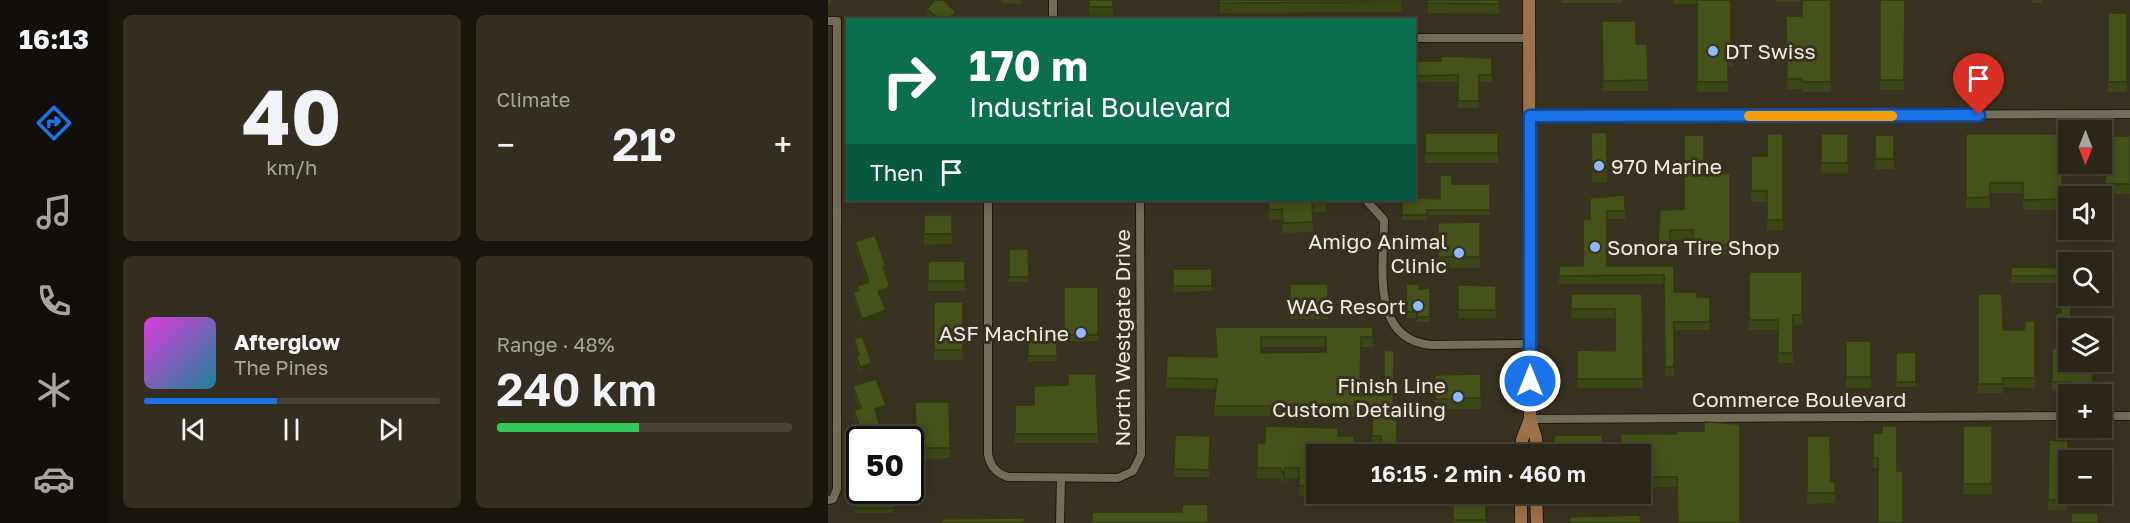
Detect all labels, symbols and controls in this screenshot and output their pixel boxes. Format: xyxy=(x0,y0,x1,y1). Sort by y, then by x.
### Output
text: 16:13 xyxy=(19,23,89,55)
place label: DT Swiss xyxy=(1725,38,1816,64)
text: 170 m xyxy=(969,40,1088,90)
icon: right xyxy=(870,42,948,120)
marker: DT Swiss xyxy=(1706,44,1720,58)
pin xyxy=(1953,53,2004,115)
icon: arrive xyxy=(1962,62,1995,95)
text: 40 xyxy=(242,69,341,162)
text: Climate xyxy=(497,87,570,111)
text: Industrial Boulevard xyxy=(969,91,1231,123)
icon: directions xyxy=(33,102,75,144)
text: 21° xyxy=(612,117,676,171)
north arrow xyxy=(2058,120,2112,174)
map controls xyxy=(2058,120,2112,504)
text: − xyxy=(497,125,515,164)
text: + xyxy=(774,125,792,164)
place label: 970 Marine xyxy=(1611,153,1722,179)
text: km/h xyxy=(266,155,317,179)
icon: arrive xyxy=(935,156,968,189)
text: Then xyxy=(870,159,923,186)
marker: 970 Marine xyxy=(1592,159,1606,173)
button: sound xyxy=(2058,186,2112,240)
icon: music xyxy=(33,191,75,233)
place label: Amigo Animal Clinic xyxy=(1308,228,1447,278)
street label: North Westgate Drive xyxy=(1109,229,1135,447)
place label: Sonora Tire Shop xyxy=(1607,234,1780,260)
marker: Sonora Tire Shop xyxy=(1588,240,1602,254)
marker: Amigo Animal Clinic xyxy=(1452,246,1466,260)
button: search xyxy=(2058,252,2112,306)
icon: phone xyxy=(33,280,75,322)
place label: WAG Resort xyxy=(1286,293,1406,319)
marker: WAG Resort xyxy=(1411,299,1425,313)
button: layers xyxy=(2058,318,2112,372)
place label: ASF Machine xyxy=(939,320,1069,346)
marker: ASF Machine xyxy=(1074,326,1088,340)
text: Afterglow xyxy=(234,328,340,355)
text: Range · 48% xyxy=(497,332,615,356)
position arrow xyxy=(1498,349,1562,413)
text: The Pines xyxy=(234,355,328,379)
text: 240 km xyxy=(497,362,657,416)
icon: climate xyxy=(33,369,75,411)
place label: Finish Line Custom Detailing xyxy=(1272,372,1446,422)
button: + xyxy=(2058,384,2112,438)
street label: Commerce Boulevard xyxy=(1692,386,1906,412)
marker: Finish Line Custom Detailing xyxy=(1451,390,1465,404)
icon: previous xyxy=(177,413,210,446)
icon: pause xyxy=(275,413,308,446)
icon: next xyxy=(374,413,407,446)
speed limit sign: 50 xyxy=(846,426,924,504)
button: − xyxy=(2058,450,2112,504)
icon: car xyxy=(33,458,75,500)
text: 16:15 · 2 min · 460 m xyxy=(1371,460,1586,487)

